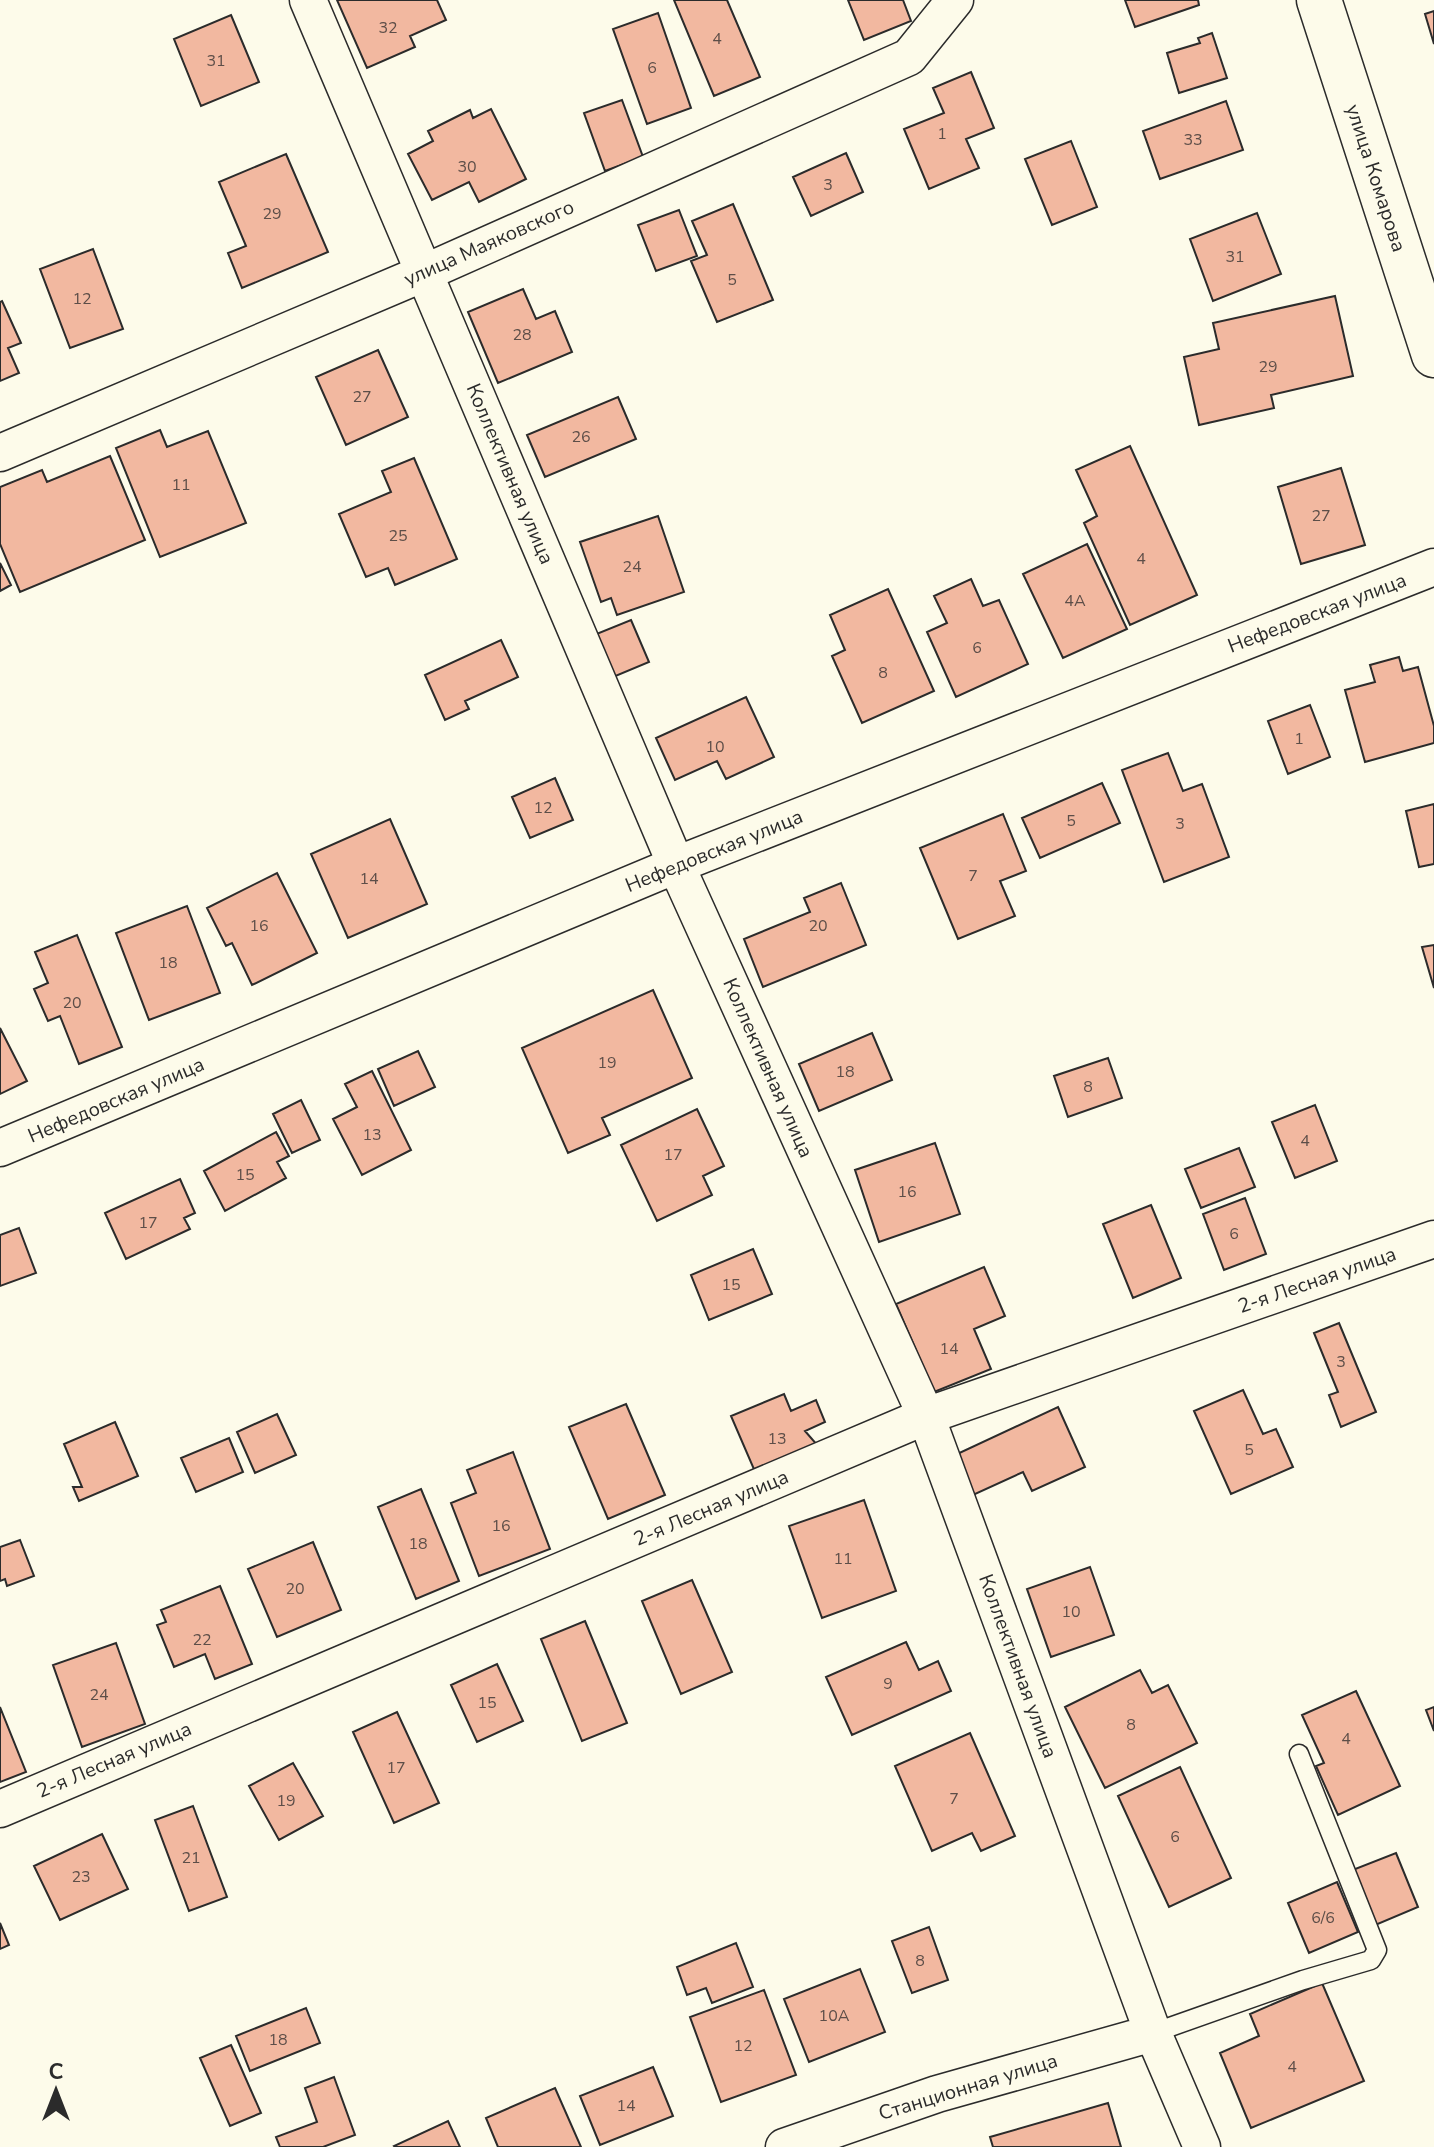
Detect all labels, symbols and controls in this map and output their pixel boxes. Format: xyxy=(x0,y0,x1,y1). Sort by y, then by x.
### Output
house number: 32 xyxy=(378,17,398,39)
house number: 4 xyxy=(712,28,722,50)
house number: 31 xyxy=(206,50,226,72)
house number: 6 xyxy=(647,57,657,79)
street label: улица Комарова xyxy=(1339,101,1413,255)
house number: 1 xyxy=(937,123,947,145)
house number: 33 xyxy=(1183,129,1203,151)
house number: 30 xyxy=(457,156,477,178)
house number: 3 xyxy=(823,174,833,196)
street label: улица Маяковского xyxy=(400,193,578,293)
house number: 29 xyxy=(262,203,282,225)
house number: 31 xyxy=(1225,246,1245,268)
house number: 5 xyxy=(727,269,737,291)
house number: 12 xyxy=(72,288,92,310)
house number: 28 xyxy=(512,324,532,346)
house number: 29 xyxy=(1258,356,1278,378)
street label: Коллективная улица xyxy=(460,380,560,568)
house number: 27 xyxy=(352,386,372,408)
house number: 26 xyxy=(571,426,591,448)
house number: 11 xyxy=(171,474,191,496)
house number: 27 xyxy=(1311,505,1331,527)
house number: 25 xyxy=(388,525,408,547)
house number: 4 xyxy=(1136,548,1146,570)
house number: 24 xyxy=(622,556,642,578)
street label: Нефедовская улица xyxy=(1224,566,1410,660)
house number: 4А xyxy=(1064,590,1086,612)
house number: 6 xyxy=(972,637,982,659)
house number: 8 xyxy=(878,662,888,684)
house number: 1 xyxy=(1294,728,1304,750)
house number: 10 xyxy=(705,736,725,758)
house number: 12 xyxy=(533,797,553,819)
street label: Нефедовская улица xyxy=(621,803,807,899)
house number: 5 xyxy=(1066,810,1076,832)
house number: 3 xyxy=(1175,813,1185,835)
house number: 7 xyxy=(968,865,978,887)
house number: 14 xyxy=(359,868,379,890)
house number: 16 xyxy=(249,915,269,937)
house number: 20 xyxy=(808,915,828,937)
house number: 18 xyxy=(158,952,178,974)
street label: Коллективная улица xyxy=(716,974,820,1162)
house number: 20 xyxy=(62,992,82,1014)
street label: Нефедовская улица xyxy=(24,1051,208,1149)
house number: 19 xyxy=(597,1052,617,1074)
house number: 18 xyxy=(835,1061,855,1083)
house number: 8 xyxy=(1083,1076,1093,1098)
house number: 13 xyxy=(362,1124,382,1146)
house number: 4 xyxy=(1300,1130,1310,1152)
house number: 17 xyxy=(663,1144,683,1166)
house number: 15 xyxy=(235,1164,255,1186)
house number: 16 xyxy=(897,1181,917,1203)
house number: 17 xyxy=(138,1212,158,1234)
house number: 6 xyxy=(1229,1223,1239,1245)
street label: 2-я Лесная улица xyxy=(1234,1240,1400,1320)
house number: 15 xyxy=(721,1274,741,1296)
house number: 14 xyxy=(939,1338,959,1360)
house number: 3 xyxy=(1336,1351,1346,1373)
house number: 13 xyxy=(767,1428,787,1450)
house number: 5 xyxy=(1244,1439,1254,1461)
street label: 2-я Лесная улица xyxy=(629,1463,793,1553)
house number: 16 xyxy=(491,1515,511,1537)
house number: 18 xyxy=(408,1533,428,1555)
house number: 11 xyxy=(833,1548,853,1570)
street label: Коллективная улица xyxy=(972,1570,1064,1762)
house number: 20 xyxy=(285,1578,305,1600)
house number: 10 xyxy=(1061,1601,1081,1623)
house number: 22 xyxy=(192,1629,212,1651)
house number: 9 xyxy=(883,1673,893,1695)
house number: 24 xyxy=(89,1684,109,1706)
house number: 15 xyxy=(477,1692,497,1714)
house number: 8 xyxy=(1126,1714,1136,1736)
street label: 2-я Лесная улица xyxy=(32,1715,196,1805)
house number: 4 xyxy=(1341,1728,1351,1750)
house number: 17 xyxy=(386,1757,406,1779)
house number: 7 xyxy=(949,1788,959,1810)
house number: 19 xyxy=(276,1790,296,1812)
house number: 6 xyxy=(1170,1826,1180,1848)
house number: 21 xyxy=(181,1847,201,1869)
house number: 23 xyxy=(71,1866,91,1888)
house number: 6/6 xyxy=(1311,1907,1335,1929)
house number: 8 xyxy=(915,1950,925,1972)
house number: 10А xyxy=(819,2005,850,2027)
house number: 18 xyxy=(268,2029,288,2051)
house number: 12 xyxy=(733,2035,753,2057)
street label: Станционная улица xyxy=(875,2047,1061,2127)
north arrow xyxy=(16,2051,96,2131)
house number: 4 xyxy=(1287,2056,1297,2078)
text: С xyxy=(49,2057,64,2087)
house number: 14 xyxy=(616,2095,636,2117)

